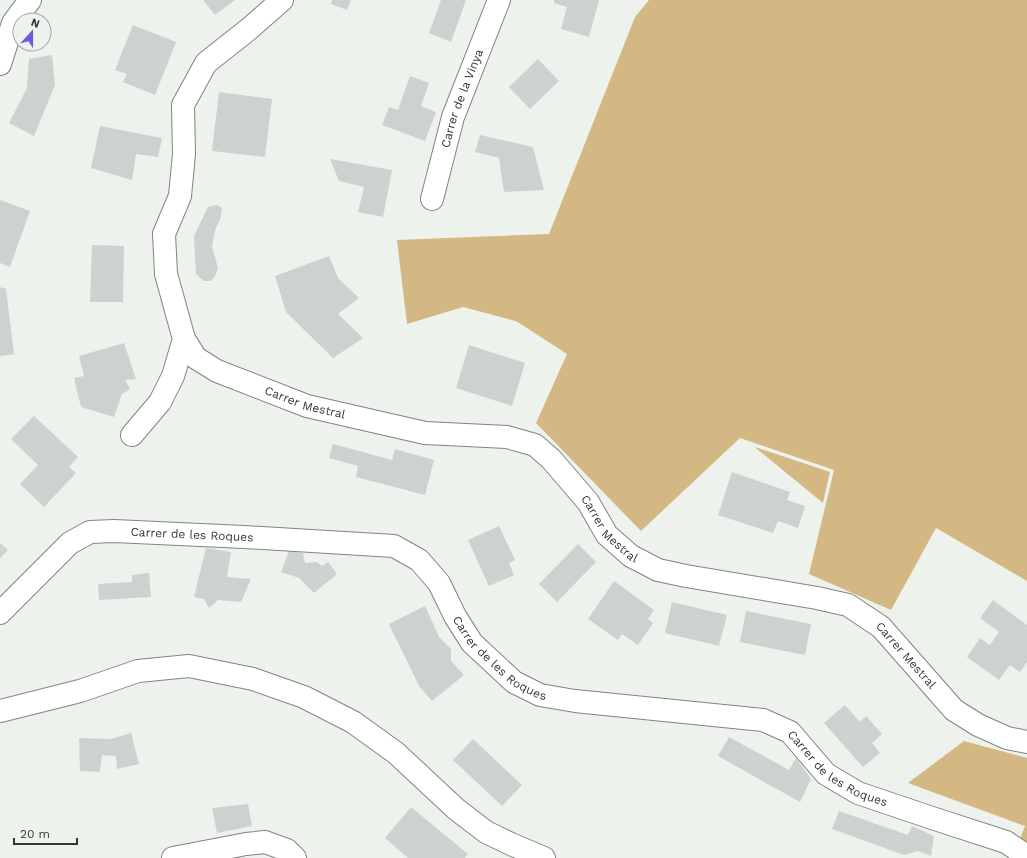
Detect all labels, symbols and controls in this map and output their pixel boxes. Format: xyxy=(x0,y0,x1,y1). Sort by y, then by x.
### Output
north arrow xyxy=(12,12,52,52)
text: N xyxy=(29,16,42,31)
street label: Carrer de la Vinya xyxy=(438,47,486,149)
street label: Carrer Mestral xyxy=(263,383,347,422)
street label: Carrer Mestral xyxy=(578,492,641,566)
street label: Carrer de les Roques xyxy=(130,525,254,545)
street label: Carrer de les Roques xyxy=(450,613,547,703)
street label: Carrer Mestral xyxy=(874,619,939,692)
street label: Carrer de les Roques xyxy=(785,728,889,809)
scale bar xyxy=(14,820,77,846)
text: 20 m xyxy=(20,827,50,841)

